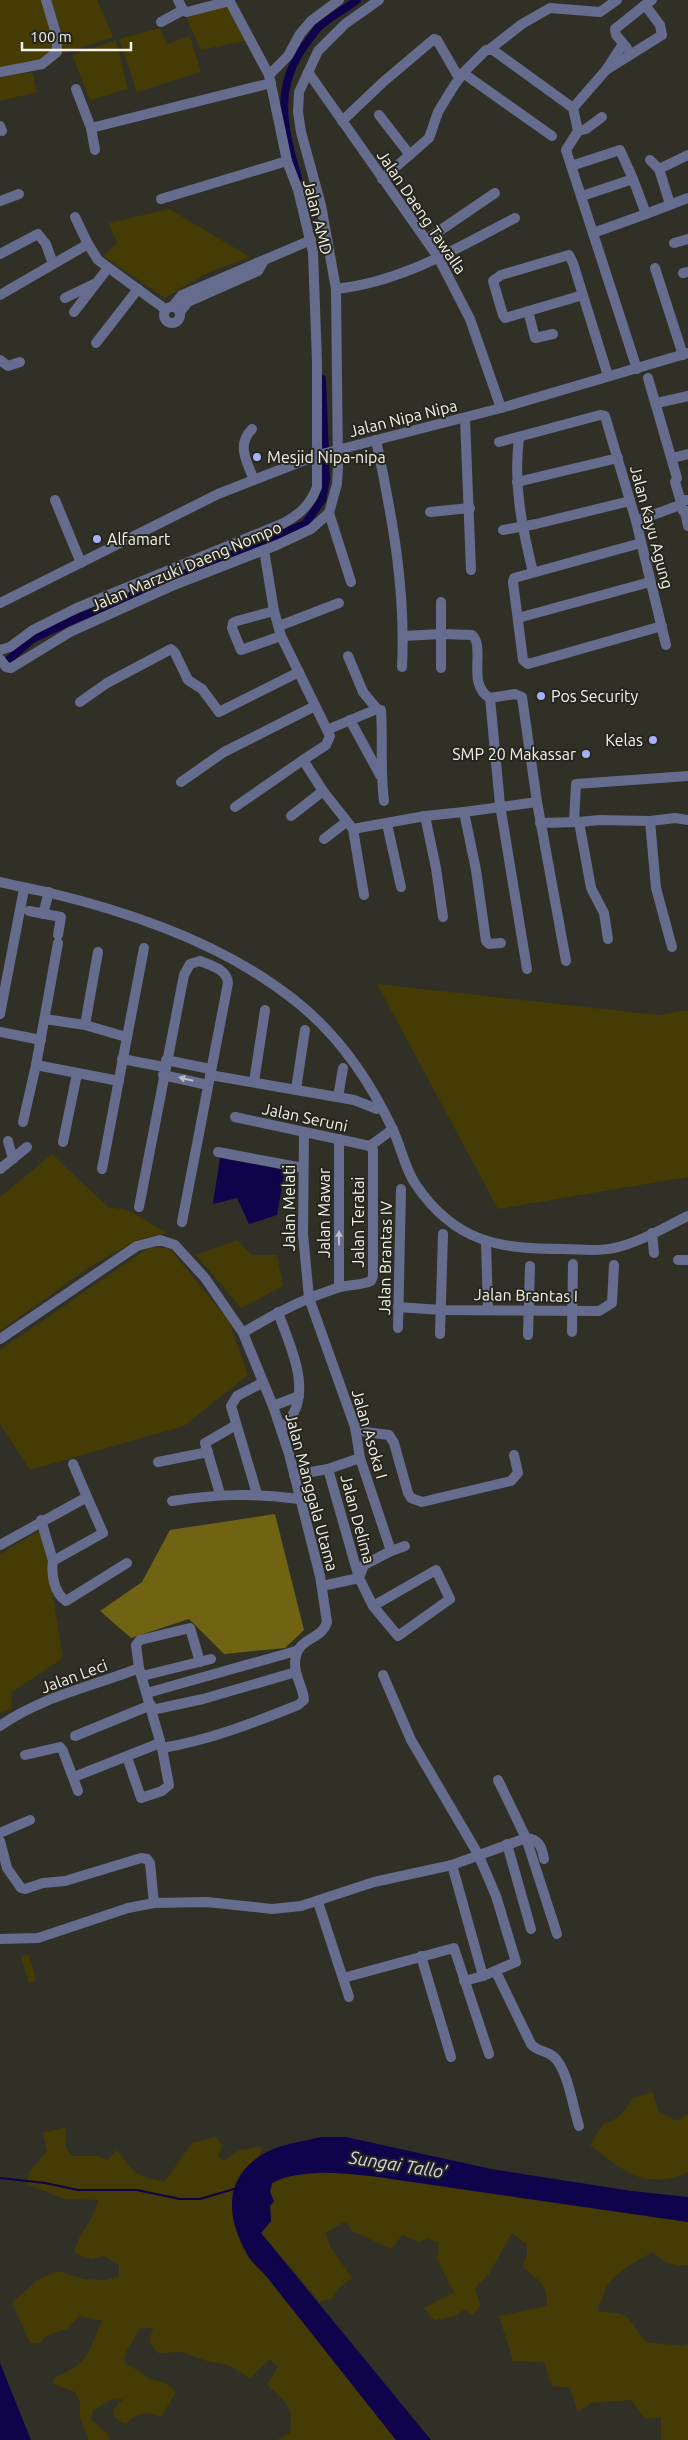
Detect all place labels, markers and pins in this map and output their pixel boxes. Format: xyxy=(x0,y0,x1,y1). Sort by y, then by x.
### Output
place label: Mesjid Nipa-nipa xyxy=(267,448,386,466)
marker: Mesjid Nipa-nipa xyxy=(251,451,263,463)
place label: Alfamart xyxy=(107,530,171,548)
marker: Alfamart xyxy=(91,533,103,545)
place label: Pos Security xyxy=(551,687,638,705)
marker: Pos Security xyxy=(535,690,547,702)
place label: Kelas xyxy=(605,731,643,749)
marker: Kelas xyxy=(647,734,659,746)
place label: SMP 20 Makassar xyxy=(452,745,576,763)
marker: SMP 20 Makassar xyxy=(580,748,592,760)

